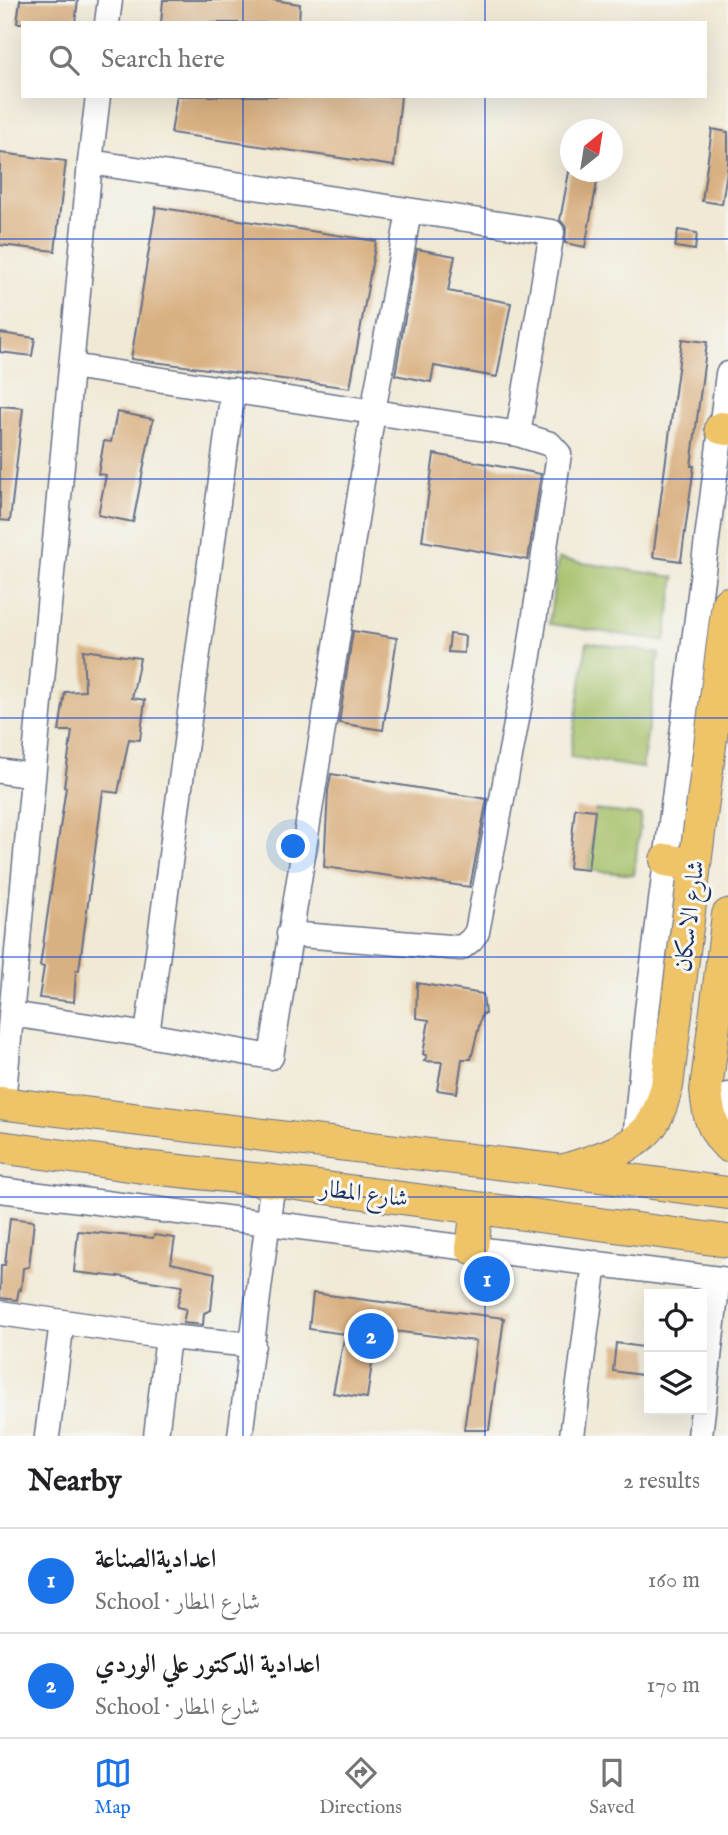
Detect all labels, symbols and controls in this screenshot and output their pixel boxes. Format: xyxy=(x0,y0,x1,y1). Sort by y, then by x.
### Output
search box xyxy=(21,21,707,98)
icon: search xyxy=(45,41,83,79)
text: Search here xyxy=(101,43,225,76)
north arrow xyxy=(560,119,623,182)
your location xyxy=(276,829,310,863)
street label: شارع الاسكان xyxy=(668,859,716,974)
street label: شارع المطار xyxy=(315,1173,410,1218)
pin: 1 xyxy=(464,1253,510,1305)
map controls xyxy=(644,1289,707,1415)
button: locate xyxy=(644,1289,707,1352)
pin: 2 xyxy=(348,1310,394,1362)
button: layers xyxy=(644,1352,707,1415)
text: Nearby xyxy=(28,1463,121,1501)
text: 2 results xyxy=(623,1467,700,1496)
text: اعداديةالصناعة xyxy=(95,1543,216,1576)
text: 1 xyxy=(47,1566,55,1595)
text: 160 m xyxy=(648,1566,700,1595)
text: School · شارع المطار xyxy=(95,1588,260,1617)
text: اعدادية الدكتور علي الوردي xyxy=(95,1648,320,1681)
text: 2 xyxy=(46,1671,56,1700)
text: 170 m xyxy=(647,1671,700,1700)
text: School · شارع المطار xyxy=(95,1693,260,1722)
tab: Map xyxy=(94,1754,132,1820)
tab: Directions xyxy=(319,1754,402,1820)
tab: Saved xyxy=(589,1754,634,1820)

